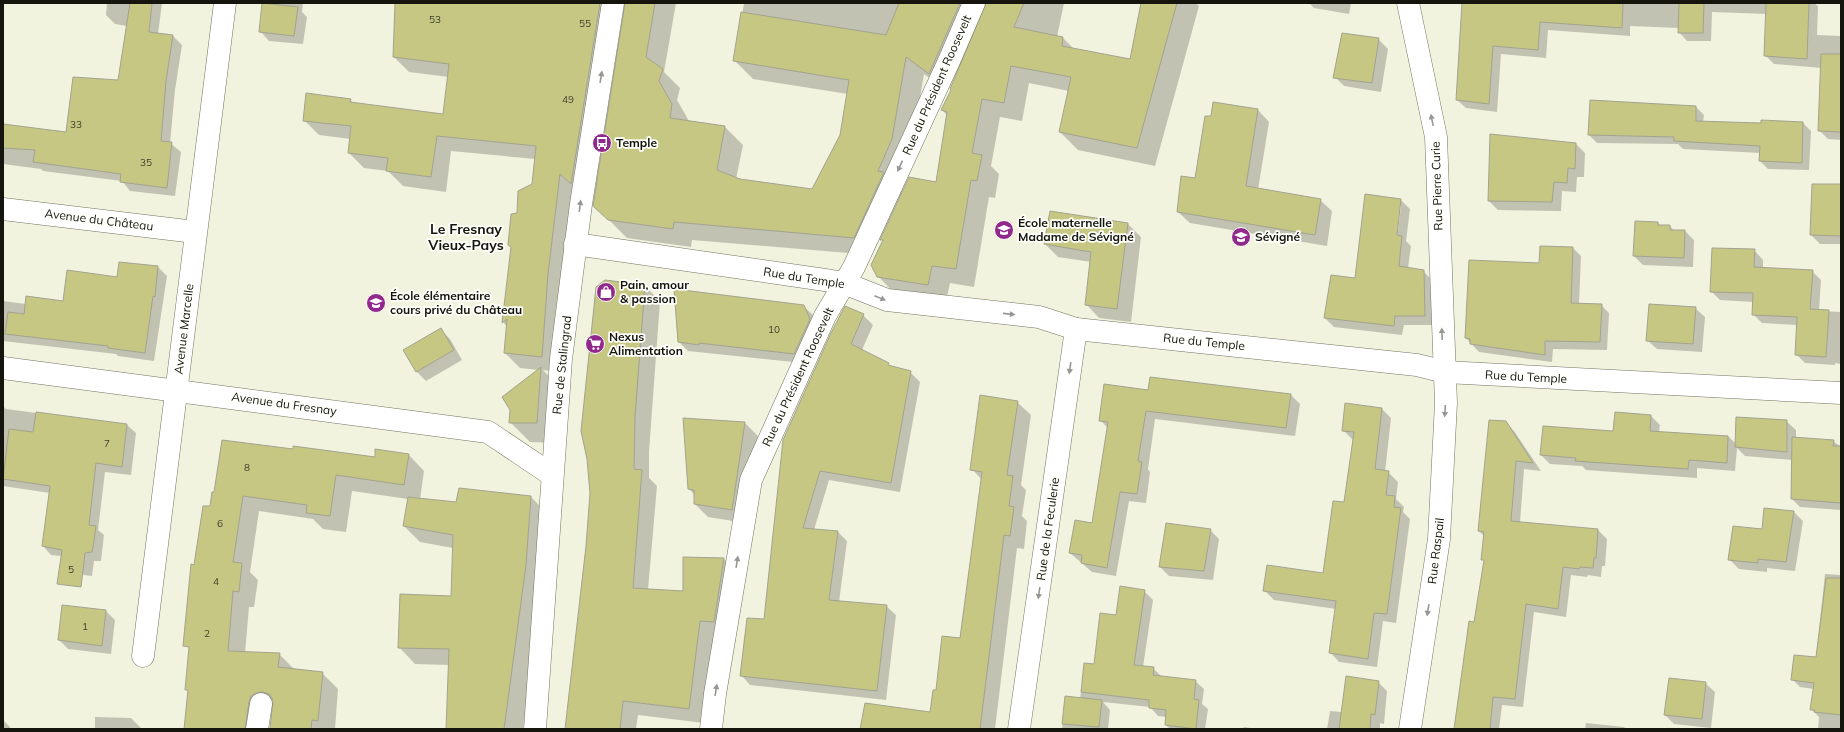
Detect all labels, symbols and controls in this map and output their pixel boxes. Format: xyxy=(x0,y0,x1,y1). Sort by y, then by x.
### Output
street label: Rue du Président Roosevelt xyxy=(899,12,974,157)
house number: 53 xyxy=(429,13,441,26)
house number: 55 xyxy=(579,17,591,30)
one-way arrow xyxy=(598,71,604,84)
house number: 49 xyxy=(562,93,574,106)
one-way arrow xyxy=(1429,114,1435,126)
house number: 33 xyxy=(70,118,82,131)
bus stop icon: Temple xyxy=(591,132,613,154)
place label: Temple xyxy=(616,135,657,150)
street label: Rue Pierre Curie xyxy=(1427,141,1446,231)
house number: 35 xyxy=(140,156,152,169)
one-way arrow xyxy=(897,160,903,172)
one-way arrow xyxy=(577,200,583,212)
street label: Avenue du Château xyxy=(44,205,154,234)
place label: École maternelle Madame de Sévigné xyxy=(1018,215,1134,244)
school or university icon: École maternelle Madame de Sévigné xyxy=(993,219,1015,241)
district label: Le Fresnay Vieux-Pays xyxy=(427,220,504,254)
school or university icon: Sévigné xyxy=(1230,226,1252,248)
place label: Sévigné xyxy=(1255,229,1301,244)
street label: Rue du Temple xyxy=(762,264,846,291)
place label: Pain, amour & passion xyxy=(620,277,689,306)
shop icon: Pain, amour & passion xyxy=(595,281,617,303)
street label: Avenue Marcelle xyxy=(170,283,197,375)
place label: École élémentaire cours privé du Château xyxy=(390,288,522,317)
school or university icon: École élémentaire cours privé du Château xyxy=(365,292,387,314)
one-way arrow xyxy=(875,295,887,301)
street label: Rue du Président Roosevelt xyxy=(759,305,836,449)
one-way arrow xyxy=(1003,310,1015,317)
street label: Rue de Stalingrad xyxy=(549,315,574,415)
house number: 10 xyxy=(768,323,780,336)
one-way arrow xyxy=(1439,327,1445,340)
place label: Nexus Alimentation xyxy=(609,329,683,358)
street label: Rue du Temple xyxy=(1162,330,1246,353)
supermarket icon: Nexus Alimentation xyxy=(584,333,606,355)
one-way arrow xyxy=(1067,362,1074,374)
street label: Rue du Temple xyxy=(1485,367,1567,386)
street label: Avenue du Fresnay xyxy=(230,389,338,418)
one-way arrow xyxy=(1442,405,1449,417)
house number: 7 xyxy=(104,437,110,450)
house number: 8 xyxy=(244,461,250,474)
street label: Rue de la Feculerie xyxy=(1033,476,1062,581)
house number: 6 xyxy=(217,517,223,530)
street label: Rue Raspail xyxy=(1424,517,1447,585)
one-way arrow xyxy=(734,556,740,568)
house number: 5 xyxy=(68,563,74,576)
house number: 4 xyxy=(213,575,219,588)
one-way arrow xyxy=(1036,587,1042,599)
one-way arrow xyxy=(1425,604,1431,616)
house number: 1 xyxy=(82,620,88,633)
house number: 2 xyxy=(204,627,210,640)
one-way arrow xyxy=(713,684,719,696)

